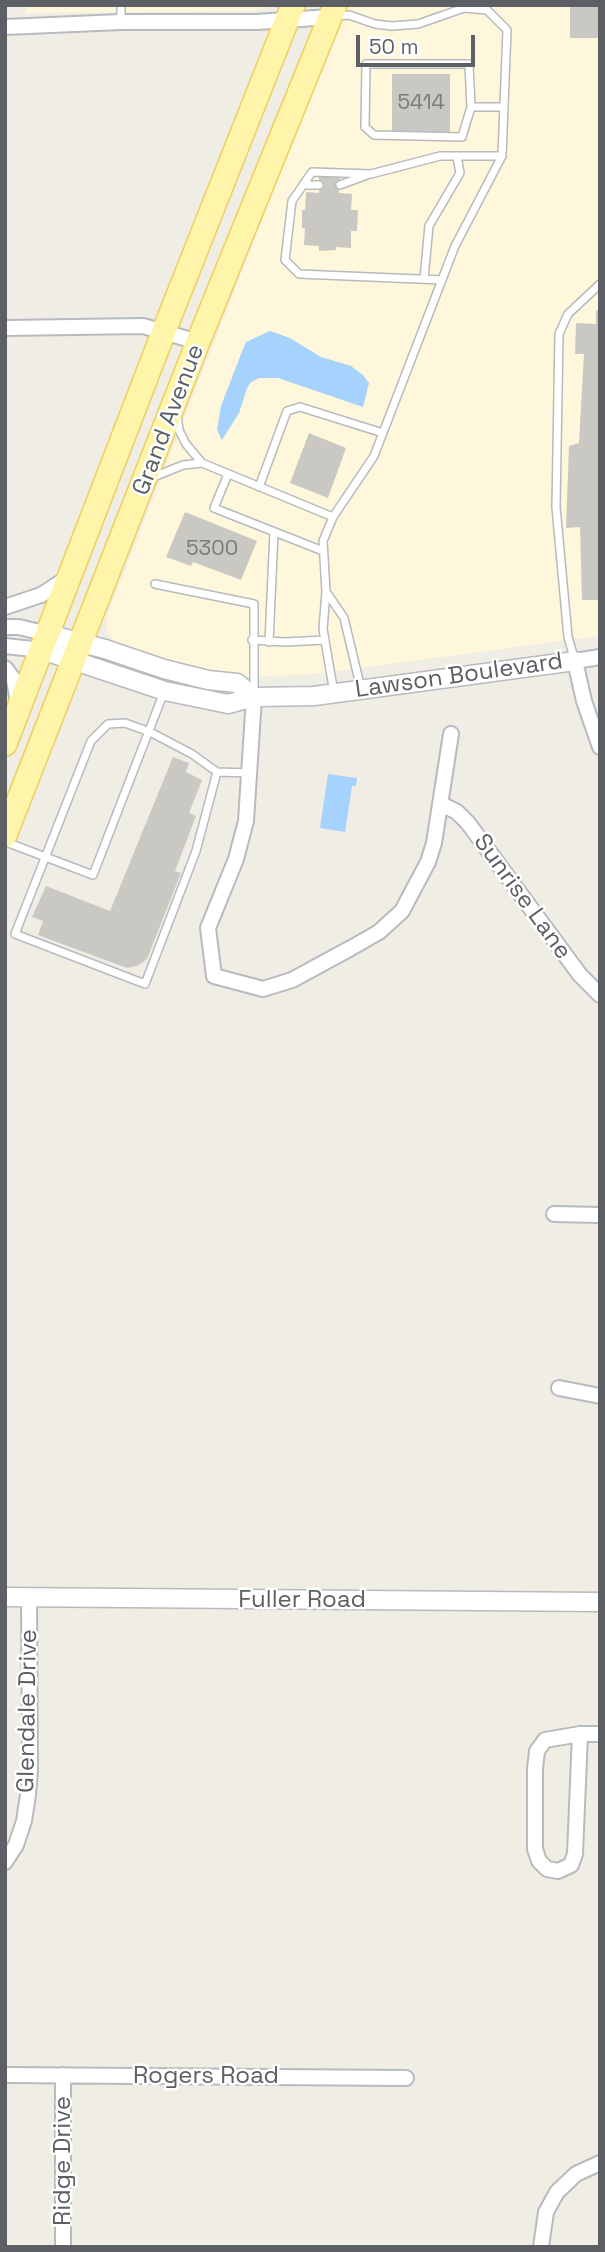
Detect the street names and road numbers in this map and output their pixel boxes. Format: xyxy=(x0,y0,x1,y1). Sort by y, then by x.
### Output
street label: Grand Avenue xyxy=(127,340,211,500)
street label: Lawson Boulevard xyxy=(353,647,565,705)
street label: Sunrise Lane xyxy=(467,829,577,965)
street label: Fuller Road xyxy=(238,1586,366,1614)
street label: Glendale Drive xyxy=(12,1629,44,1793)
street label: Rogers Road xyxy=(133,2062,279,2090)
street label: Ridge Drive xyxy=(49,2096,77,2226)

